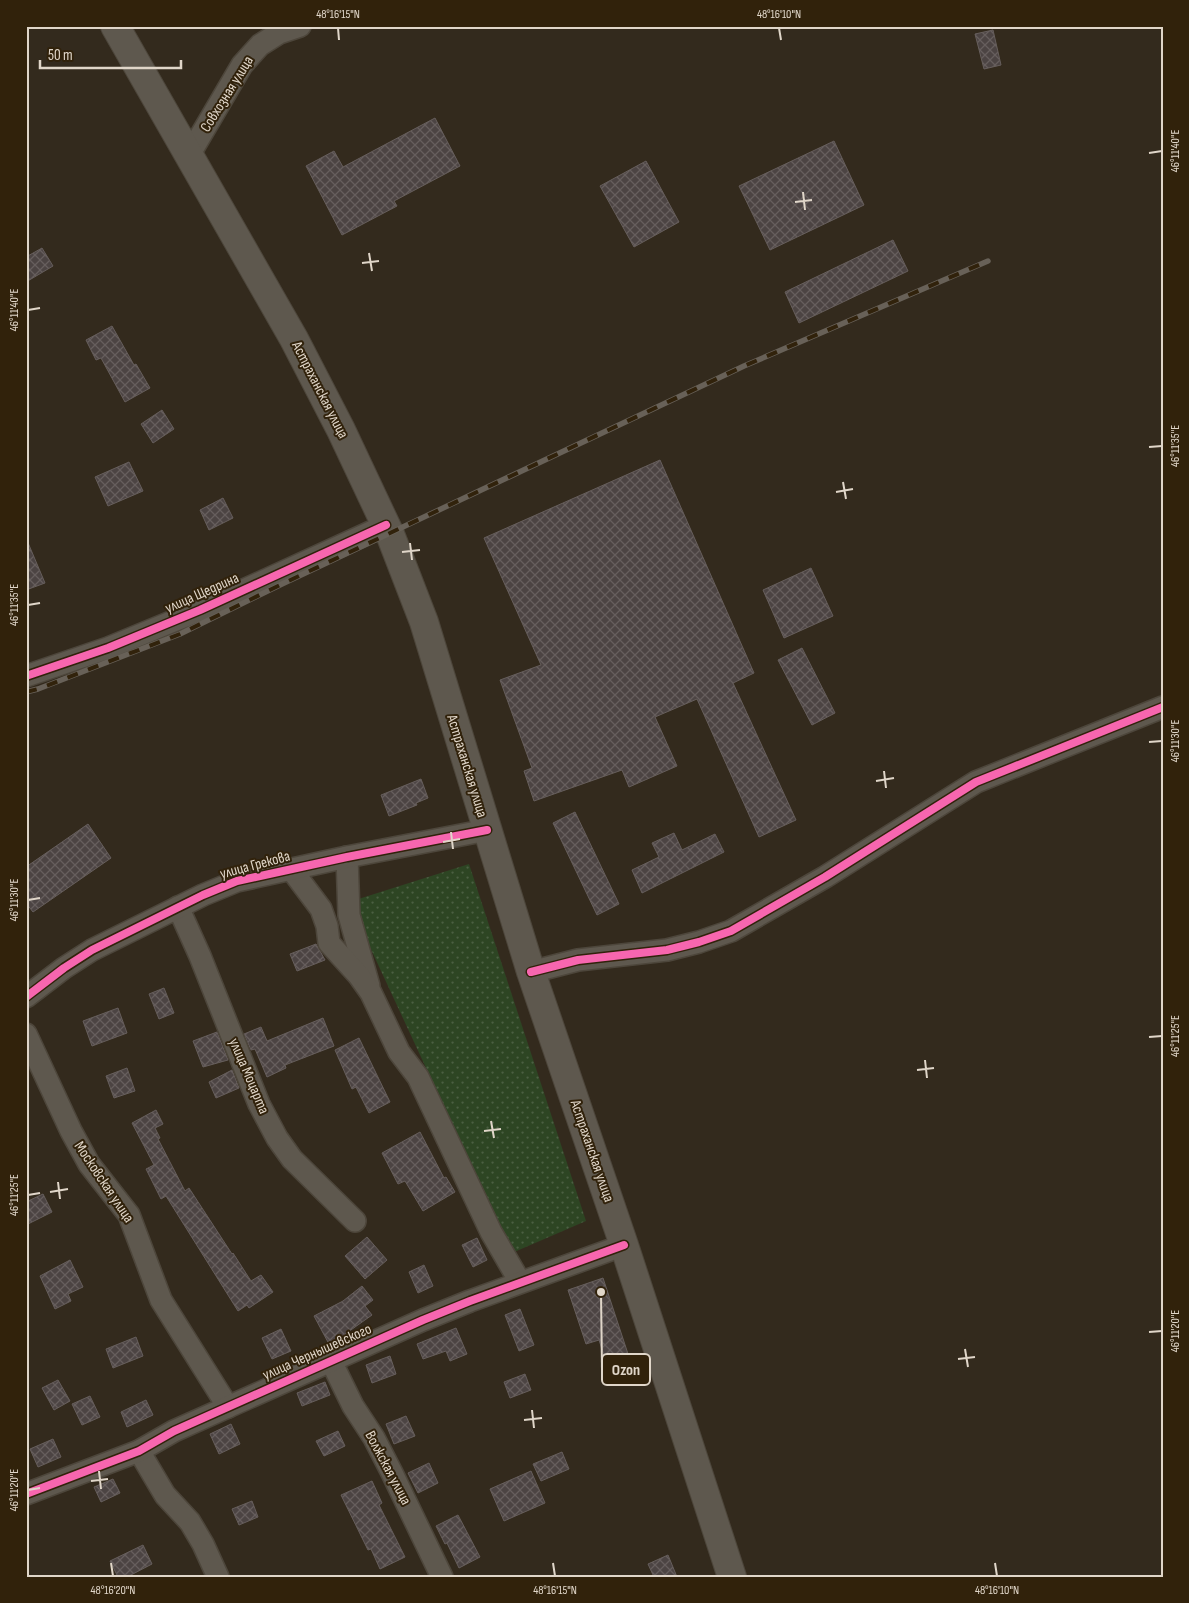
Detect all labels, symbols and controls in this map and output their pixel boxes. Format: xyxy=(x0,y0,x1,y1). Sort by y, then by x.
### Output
text: 48°16'15"N xyxy=(316,7,360,22)
text: 48°16'10"N xyxy=(757,7,801,22)
scale bar xyxy=(40,38,181,70)
text: 50 m xyxy=(48,46,73,65)
street label: Совхозная улица xyxy=(196,52,258,136)
text: 46°11'40"E xyxy=(1168,130,1183,172)
text: 46°11'40"E xyxy=(7,289,22,331)
street label: Астраханская улица xyxy=(287,337,353,442)
text: 46°11'35"E xyxy=(1168,425,1183,467)
street label: улица Щедрина xyxy=(162,568,242,618)
text: 46°11'35"E xyxy=(7,584,22,626)
street label: Астраханская улица xyxy=(442,711,492,820)
text: 46°11'30"E xyxy=(1168,720,1183,762)
street label: улица Грекова xyxy=(218,846,292,883)
text: 46°11'30"E xyxy=(7,879,22,921)
text: 46°11'25"E xyxy=(1168,1015,1183,1057)
street label: улица Моцарта xyxy=(225,1035,274,1117)
street label: Астраханская улица xyxy=(565,1097,618,1205)
street label: Московская улица xyxy=(70,1138,138,1226)
text: 46°11'25"E xyxy=(7,1174,22,1216)
text: 46°11'20"E xyxy=(1168,1310,1183,1352)
street label: улица Чернышевского xyxy=(260,1319,374,1385)
callout: Ozon xyxy=(602,1354,650,1385)
text: Ozon xyxy=(612,1361,640,1380)
street label: Волжская улица xyxy=(361,1428,416,1508)
text: 46°11'20"E xyxy=(7,1469,22,1511)
text: 48°16'20"N xyxy=(91,1583,135,1598)
text: 48°16'15"N xyxy=(533,1583,577,1598)
text: 48°16'10"N xyxy=(975,1583,1019,1598)

